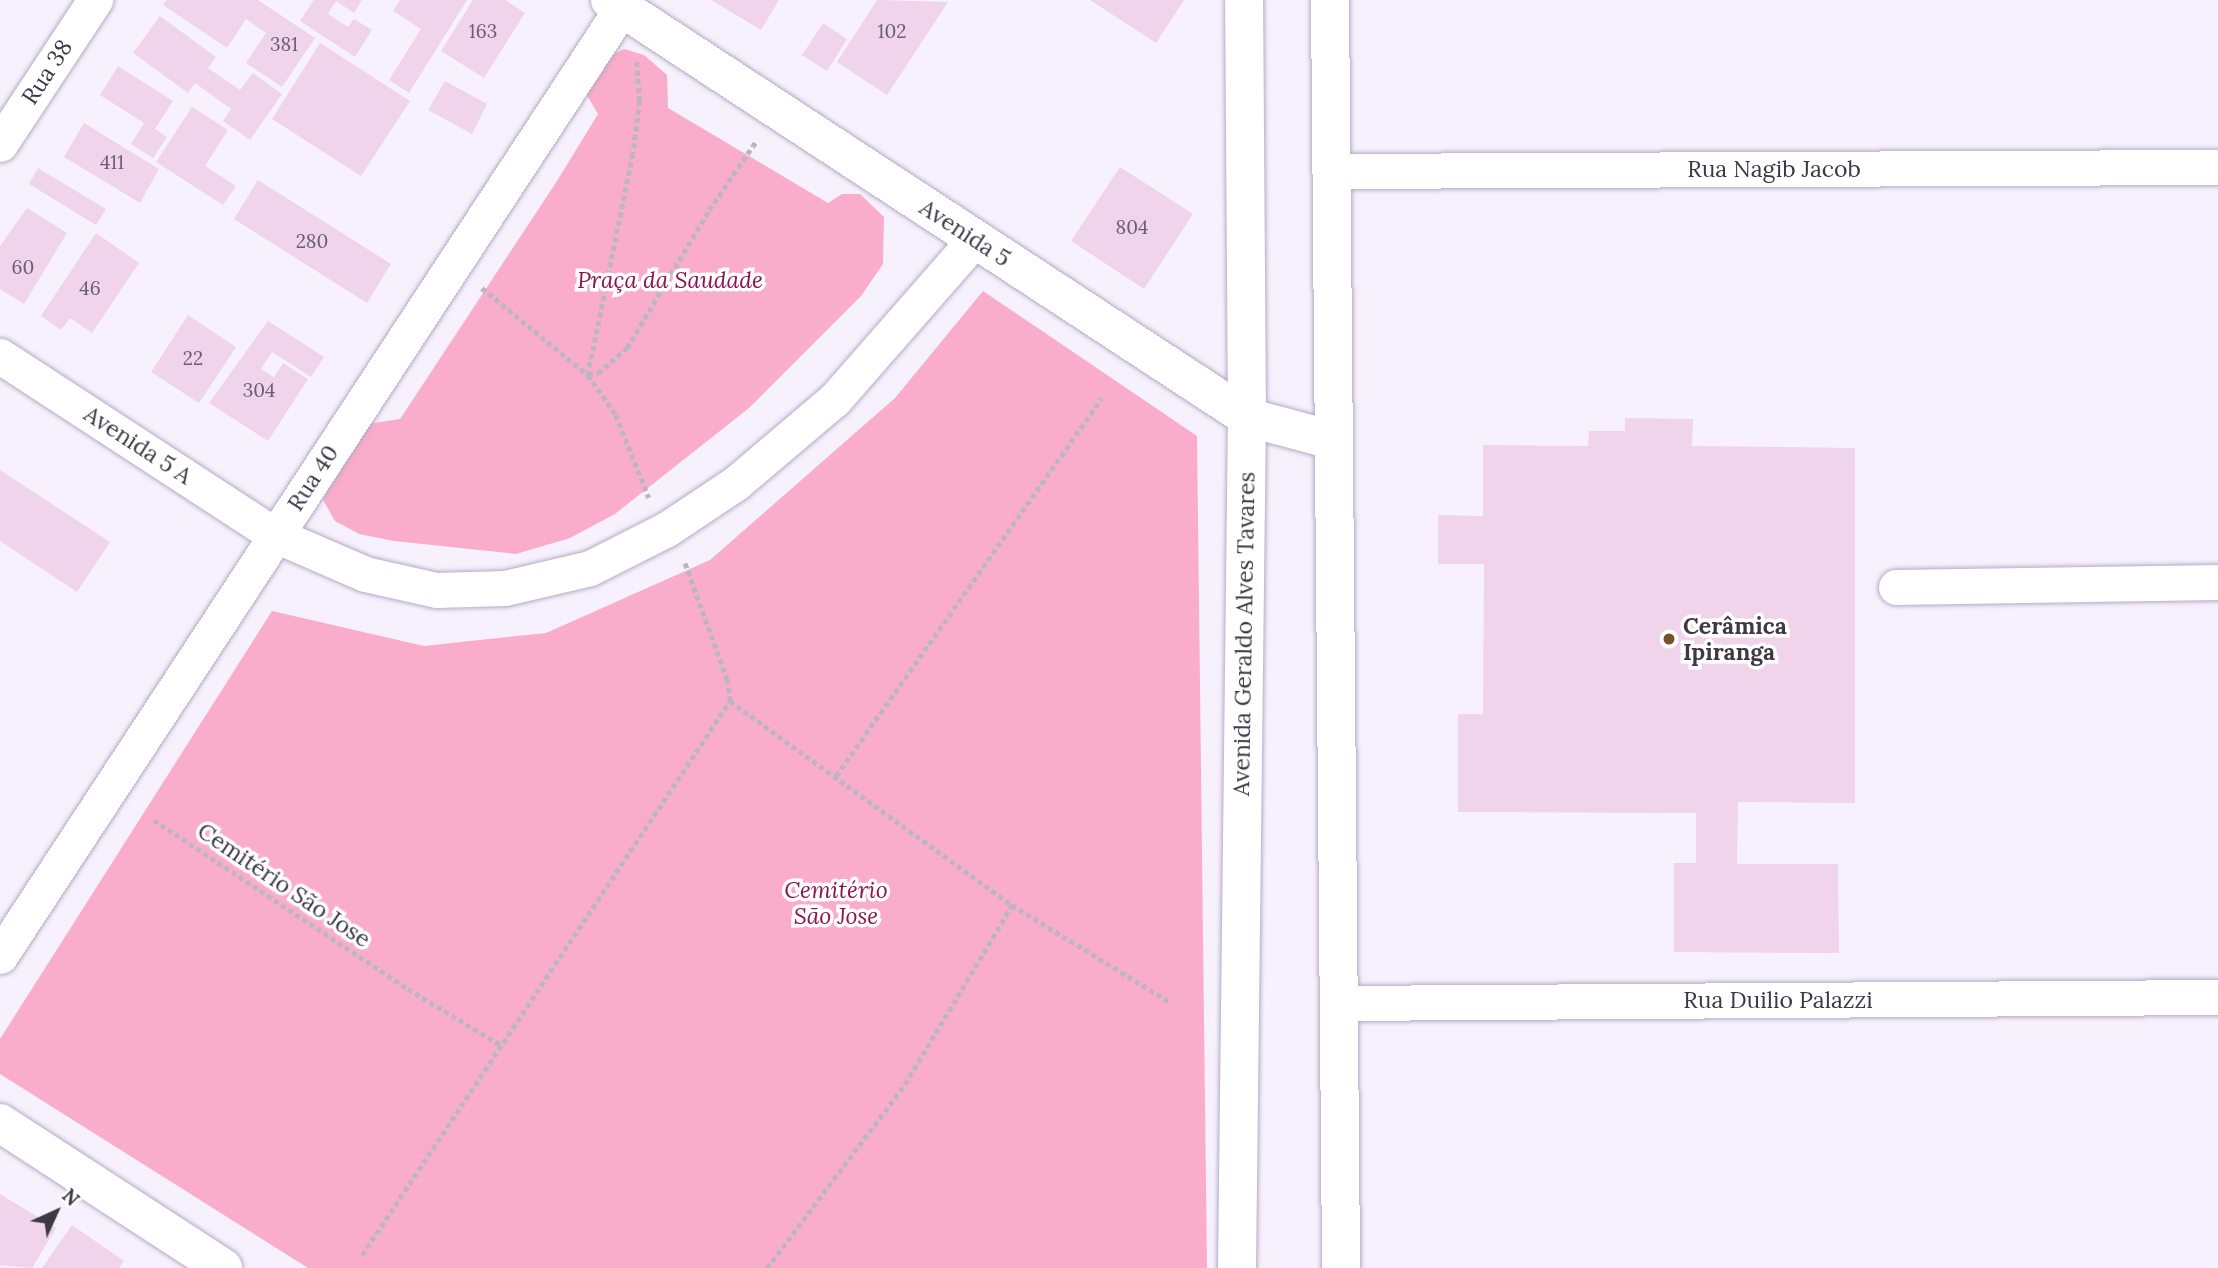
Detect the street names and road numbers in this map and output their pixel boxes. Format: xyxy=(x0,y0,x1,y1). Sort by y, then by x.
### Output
street label: Rua 38 xyxy=(16,34,78,110)
street label: Rua Nagib Jacob xyxy=(1687,155,1861,183)
street label: Avenida 5 xyxy=(914,194,1016,272)
street label: Avenida 5 A xyxy=(79,400,197,490)
street label: Rua 40 xyxy=(282,440,344,516)
street label: Avenida Geraldo Alves Tavares xyxy=(1227,472,1261,796)
street label: Cemitério São Jose xyxy=(192,817,376,953)
street label: Rua Duilio Palazzi xyxy=(1683,986,1873,1014)

